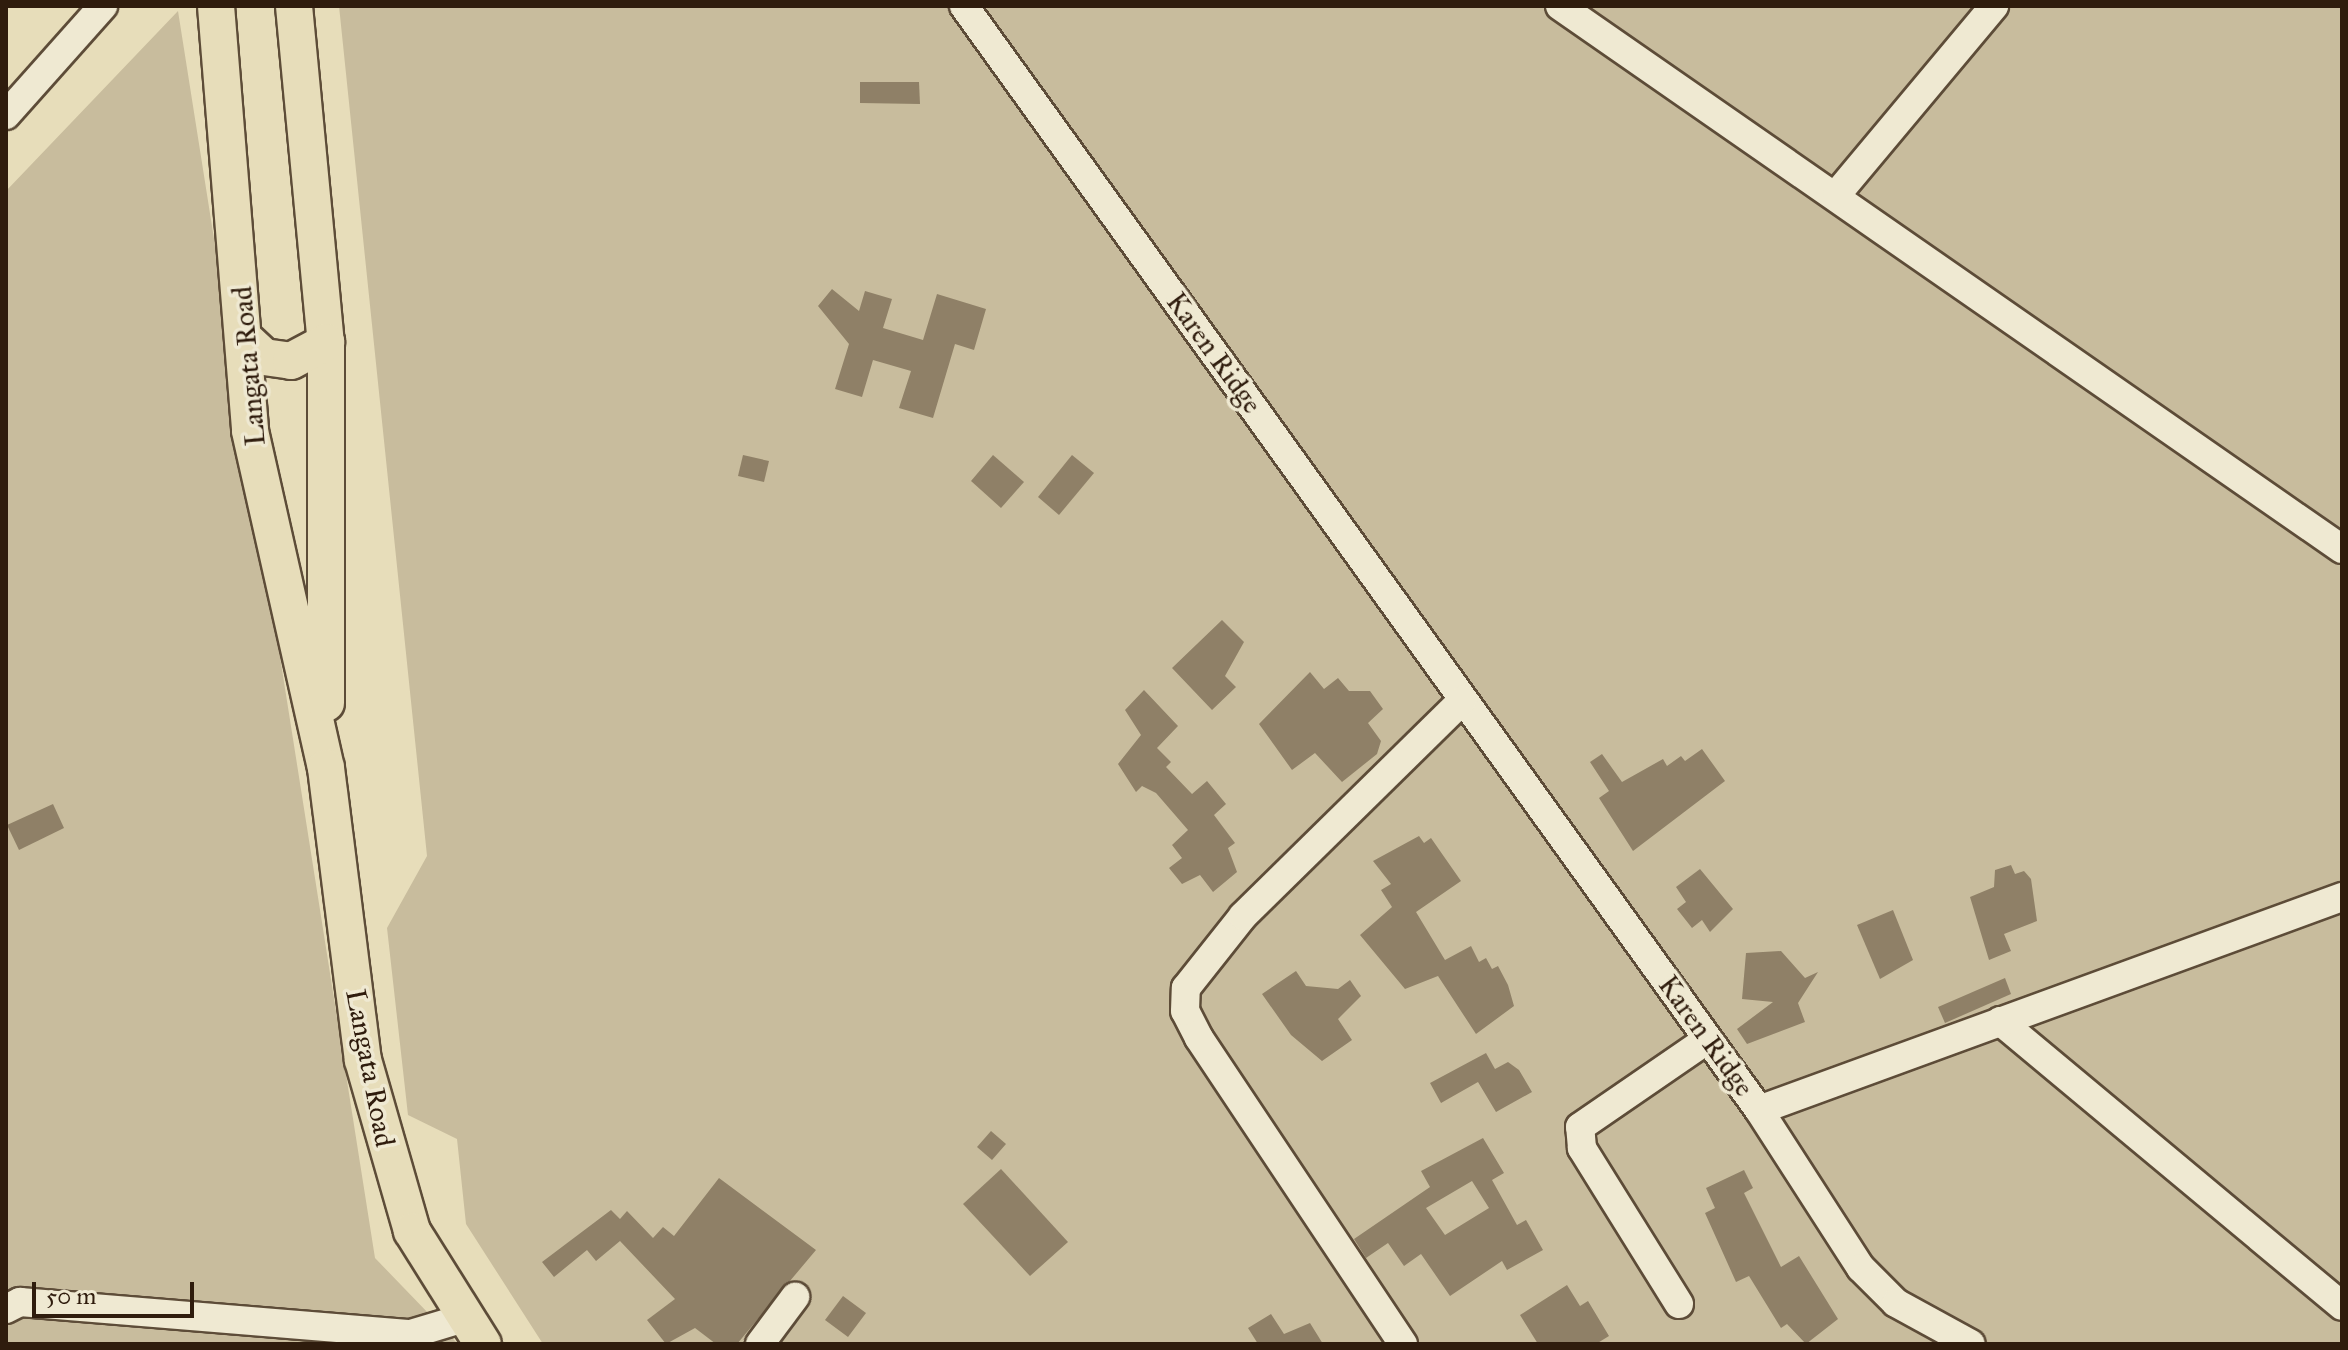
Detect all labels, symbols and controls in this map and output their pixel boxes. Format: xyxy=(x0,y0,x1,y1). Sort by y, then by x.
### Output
street label: Langata Road xyxy=(225,285,273,447)
street label: Karen Ridge xyxy=(1159,286,1269,420)
street label: Karen Ridge xyxy=(1651,969,1761,1103)
street label: Langata Road xyxy=(338,986,402,1150)
scale bar xyxy=(36,1266,198,1316)
text: 50 m xyxy=(46,1281,96,1311)

